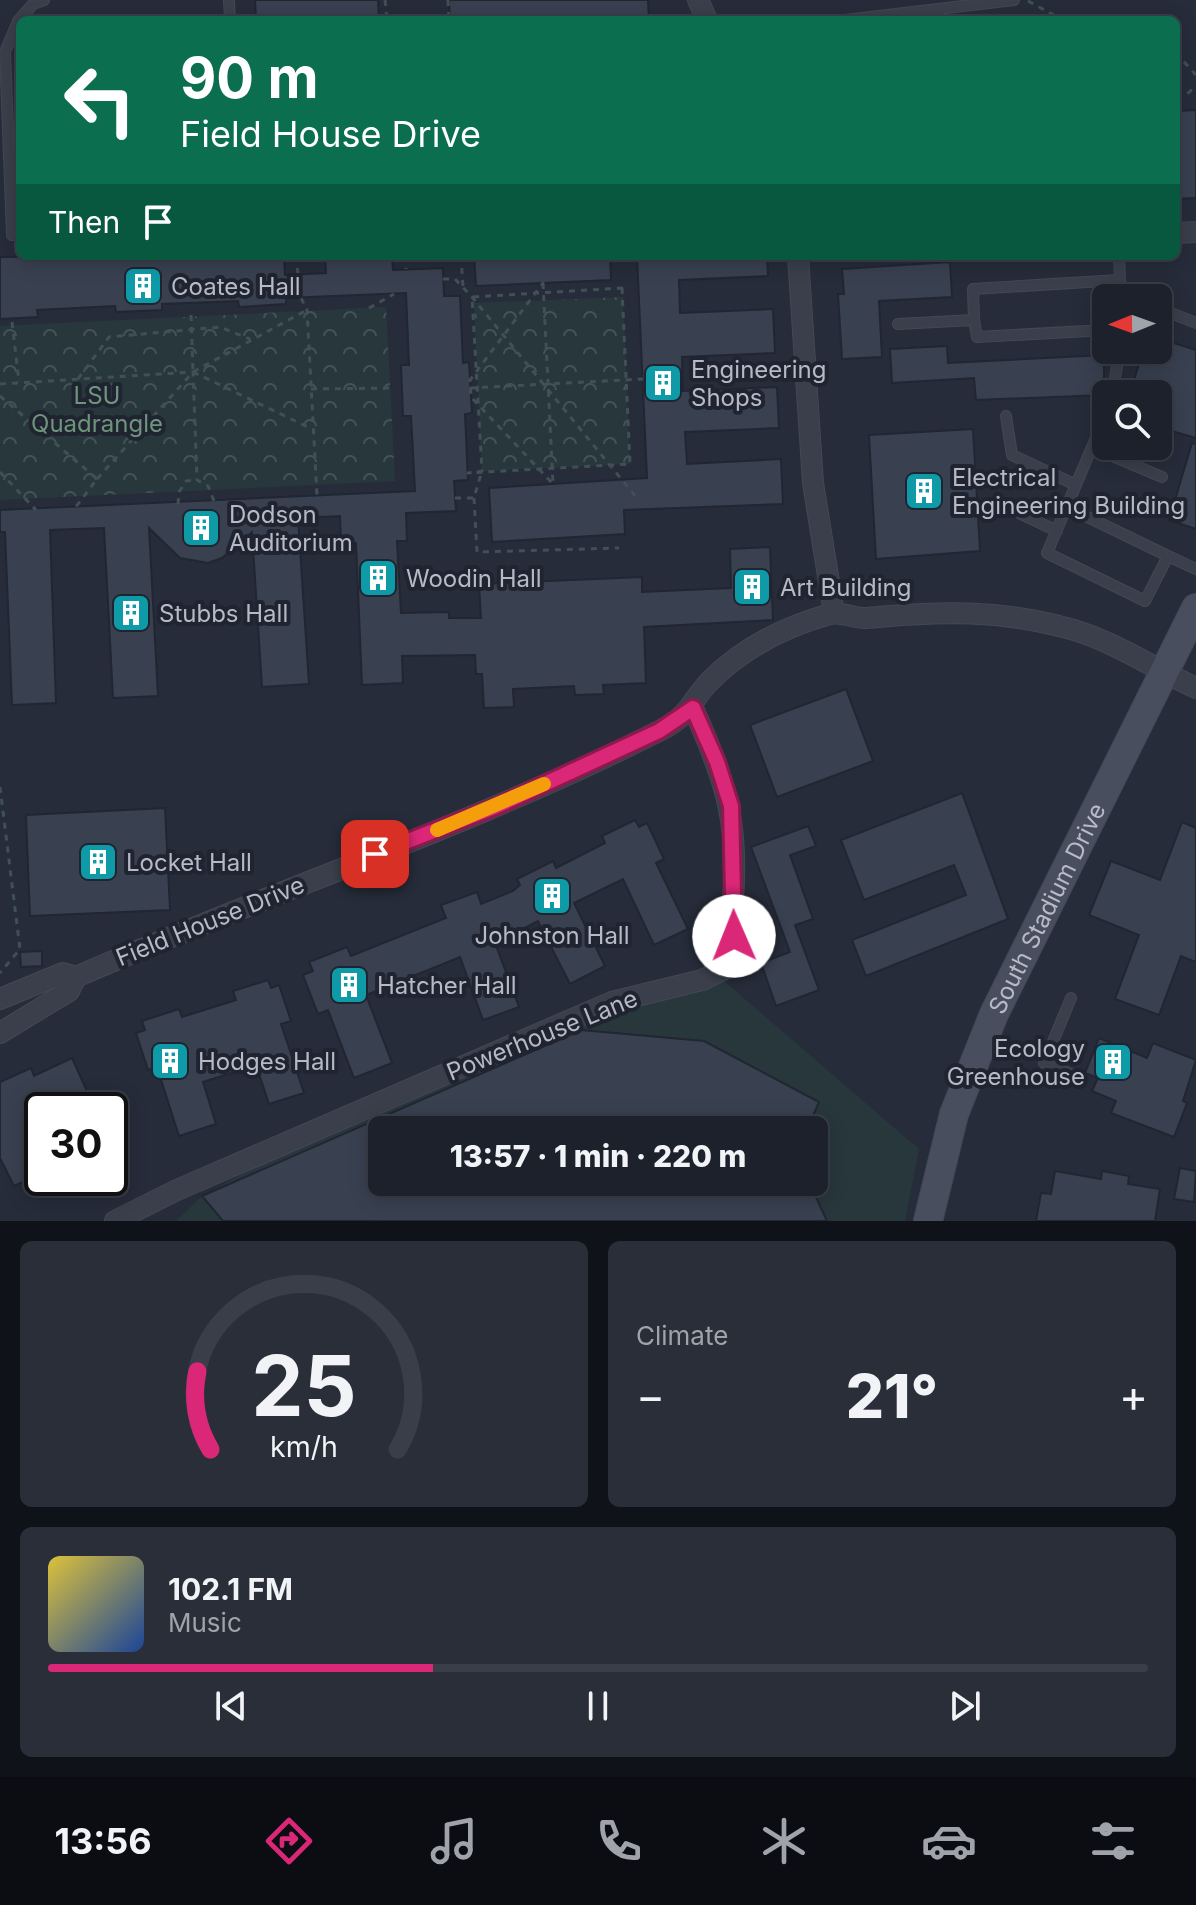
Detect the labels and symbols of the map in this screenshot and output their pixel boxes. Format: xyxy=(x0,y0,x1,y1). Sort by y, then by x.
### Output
building icon: Coates Hall xyxy=(122,265,164,307)
place label: Coates Hall xyxy=(171,272,301,301)
north arrow xyxy=(1092,284,1172,364)
place label: Engineering Shops xyxy=(691,355,826,412)
building icon: Engineering Shops xyxy=(642,362,684,404)
park label: LSU Quadrangle xyxy=(31,381,163,438)
place label: Electrical Engineering Building xyxy=(952,463,1185,520)
building icon: Electrical Engineering Building xyxy=(903,470,945,512)
place label: Dodson Auditorium xyxy=(229,500,353,557)
building icon: Dodson Auditorium xyxy=(180,507,222,549)
building icon: Woodin Hall xyxy=(357,557,399,599)
place label: Woodin Hall xyxy=(406,564,542,593)
building icon: Art Building xyxy=(731,566,773,608)
place label: Art Building xyxy=(780,573,912,602)
building icon: Stubbs Hall xyxy=(110,592,152,634)
place label: Stubbs Hall xyxy=(159,599,288,628)
street label: South Stadium Drive xyxy=(982,798,1111,1018)
pin xyxy=(341,820,409,888)
building icon: Locket Hall xyxy=(77,841,119,883)
place label: Locket Hall xyxy=(126,848,252,877)
street label: Field House Drive xyxy=(112,870,308,972)
building icon: Johnston Hall xyxy=(531,875,573,917)
position arrow xyxy=(692,894,776,978)
place label: Johnston Hall xyxy=(474,921,630,950)
building icon: Hatcher Hall xyxy=(328,964,370,1006)
place label: Hatcher Hall xyxy=(377,971,517,1000)
street label: Powerhouse Lane xyxy=(442,984,642,1086)
place label: Ecology Greenhouse xyxy=(947,1034,1085,1091)
building icon: Hodges Hall xyxy=(149,1040,191,1082)
building icon: Ecology Greenhouse xyxy=(1092,1041,1134,1083)
place label: Hodges Hall xyxy=(198,1047,336,1076)
speed limit sign: 30 xyxy=(24,1092,128,1196)

